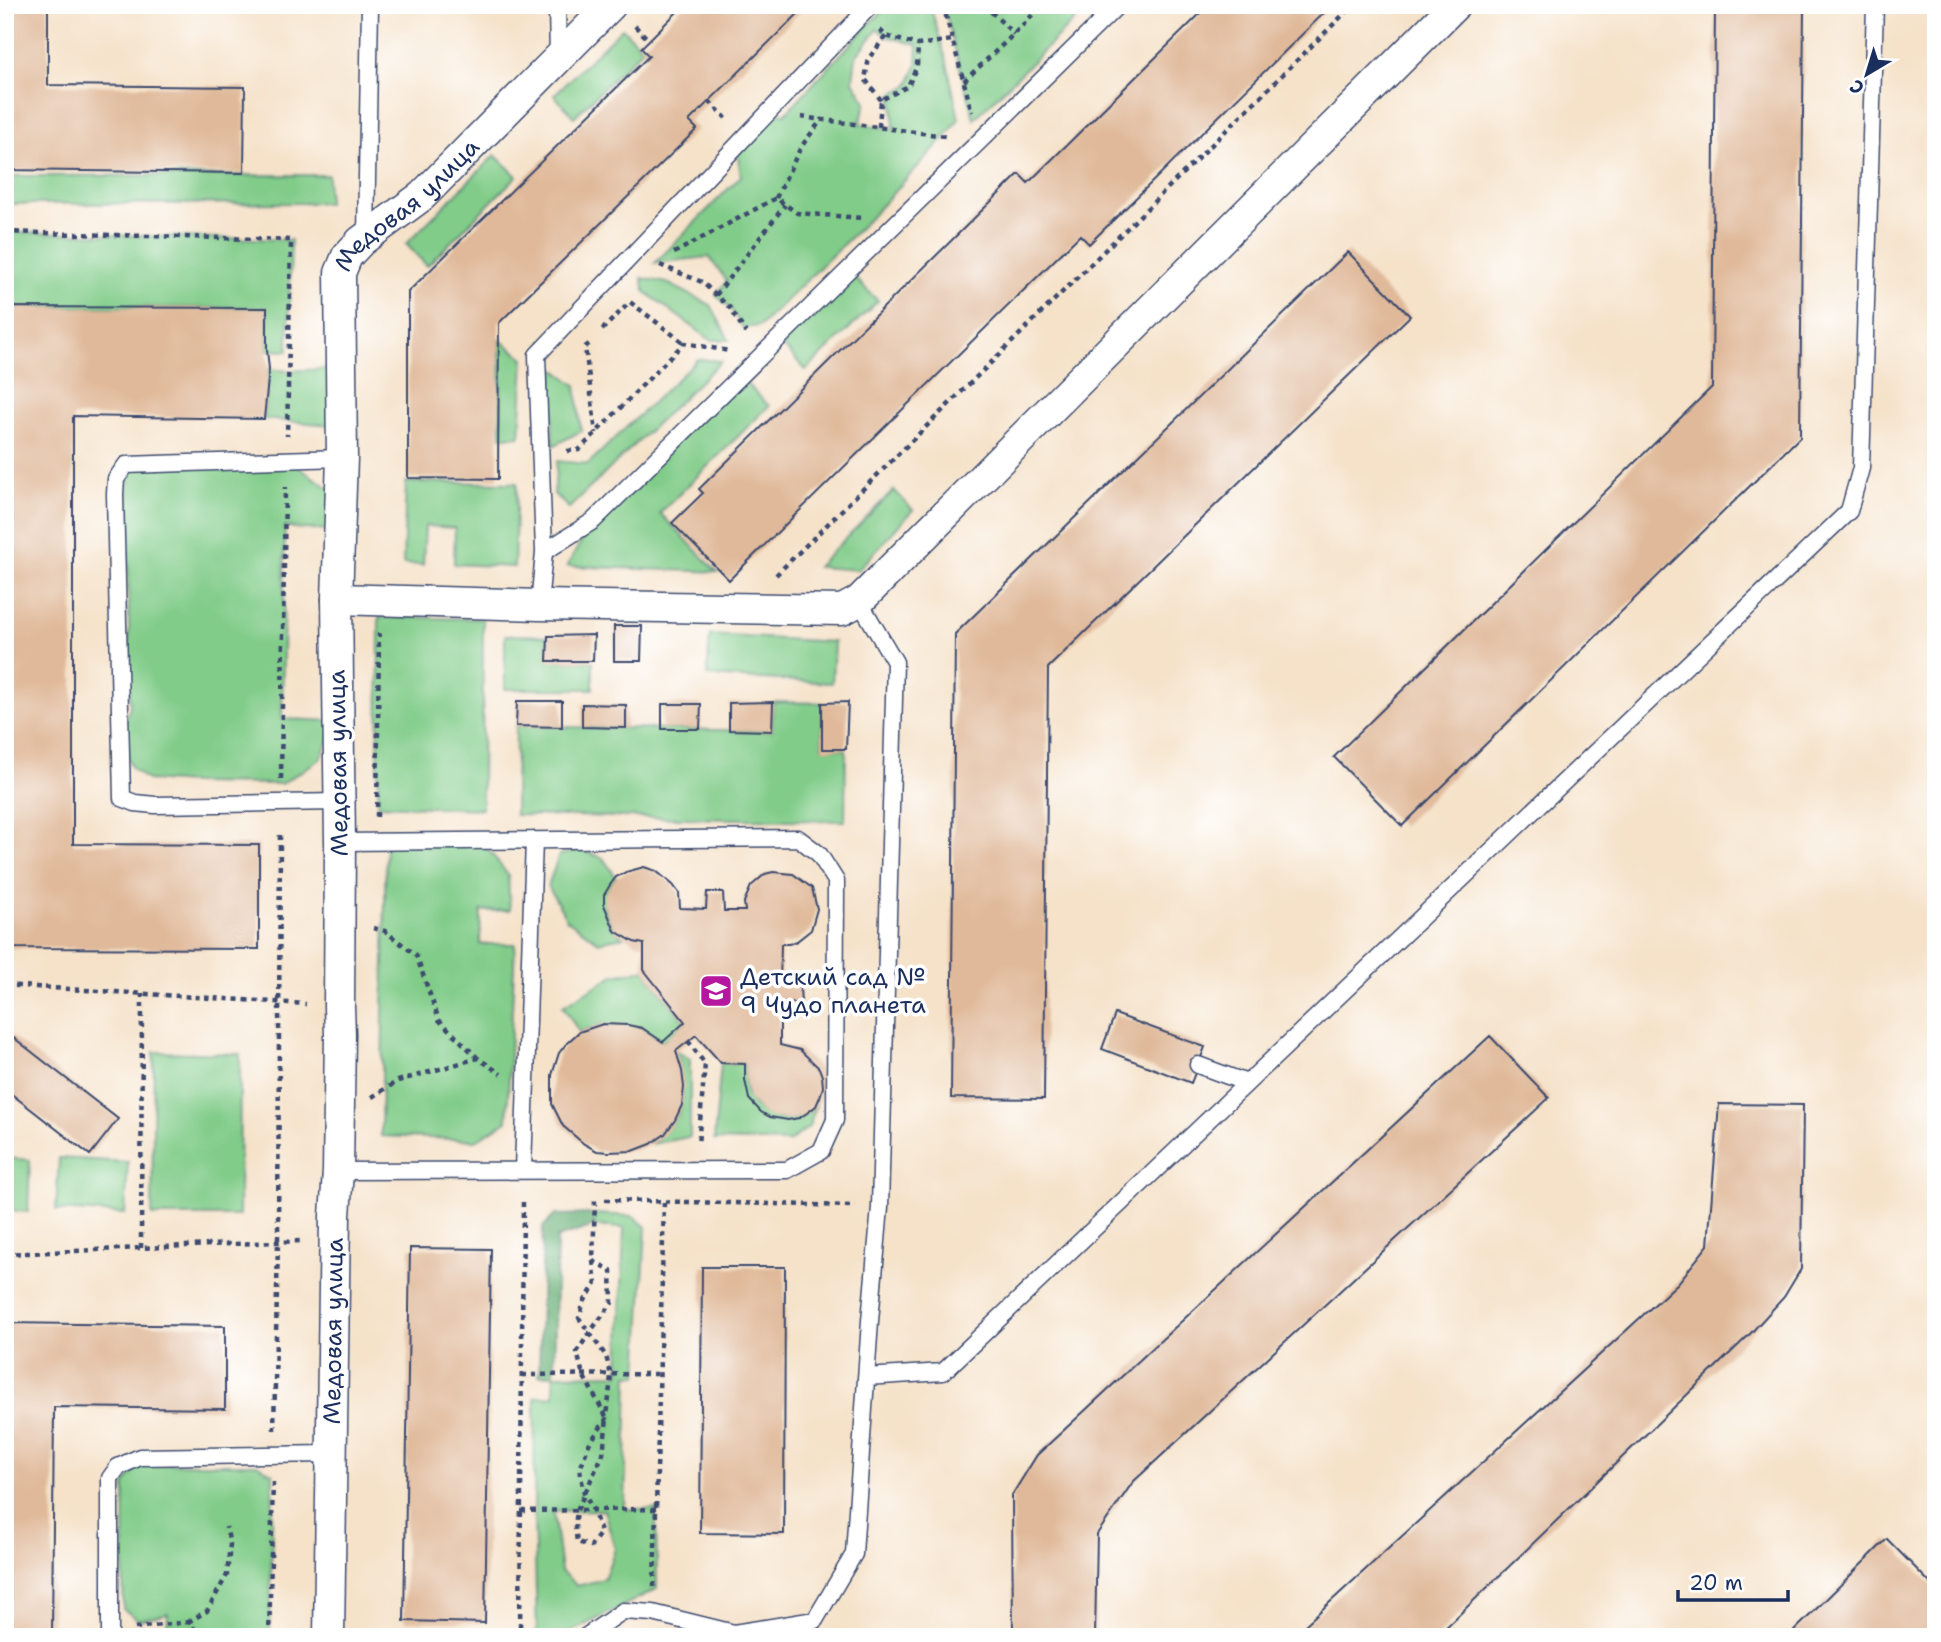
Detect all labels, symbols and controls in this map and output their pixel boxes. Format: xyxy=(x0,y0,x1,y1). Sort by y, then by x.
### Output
north arrow xyxy=(1832,38,1902,108)
text: С xyxy=(1845,74,1869,100)
street label: Медовая улица xyxy=(326,131,486,276)
street label: Медовая улица xyxy=(320,669,356,857)
place label: Детский сад № 9 Чудо планета xyxy=(740,961,926,1021)
school or university icon: Детский сад № 9 Чудо планета xyxy=(697,972,735,1010)
street label: Медовая улица xyxy=(316,1237,351,1425)
scale bar xyxy=(1678,1558,1789,1602)
text: 20 m xyxy=(1689,1569,1743,1597)

